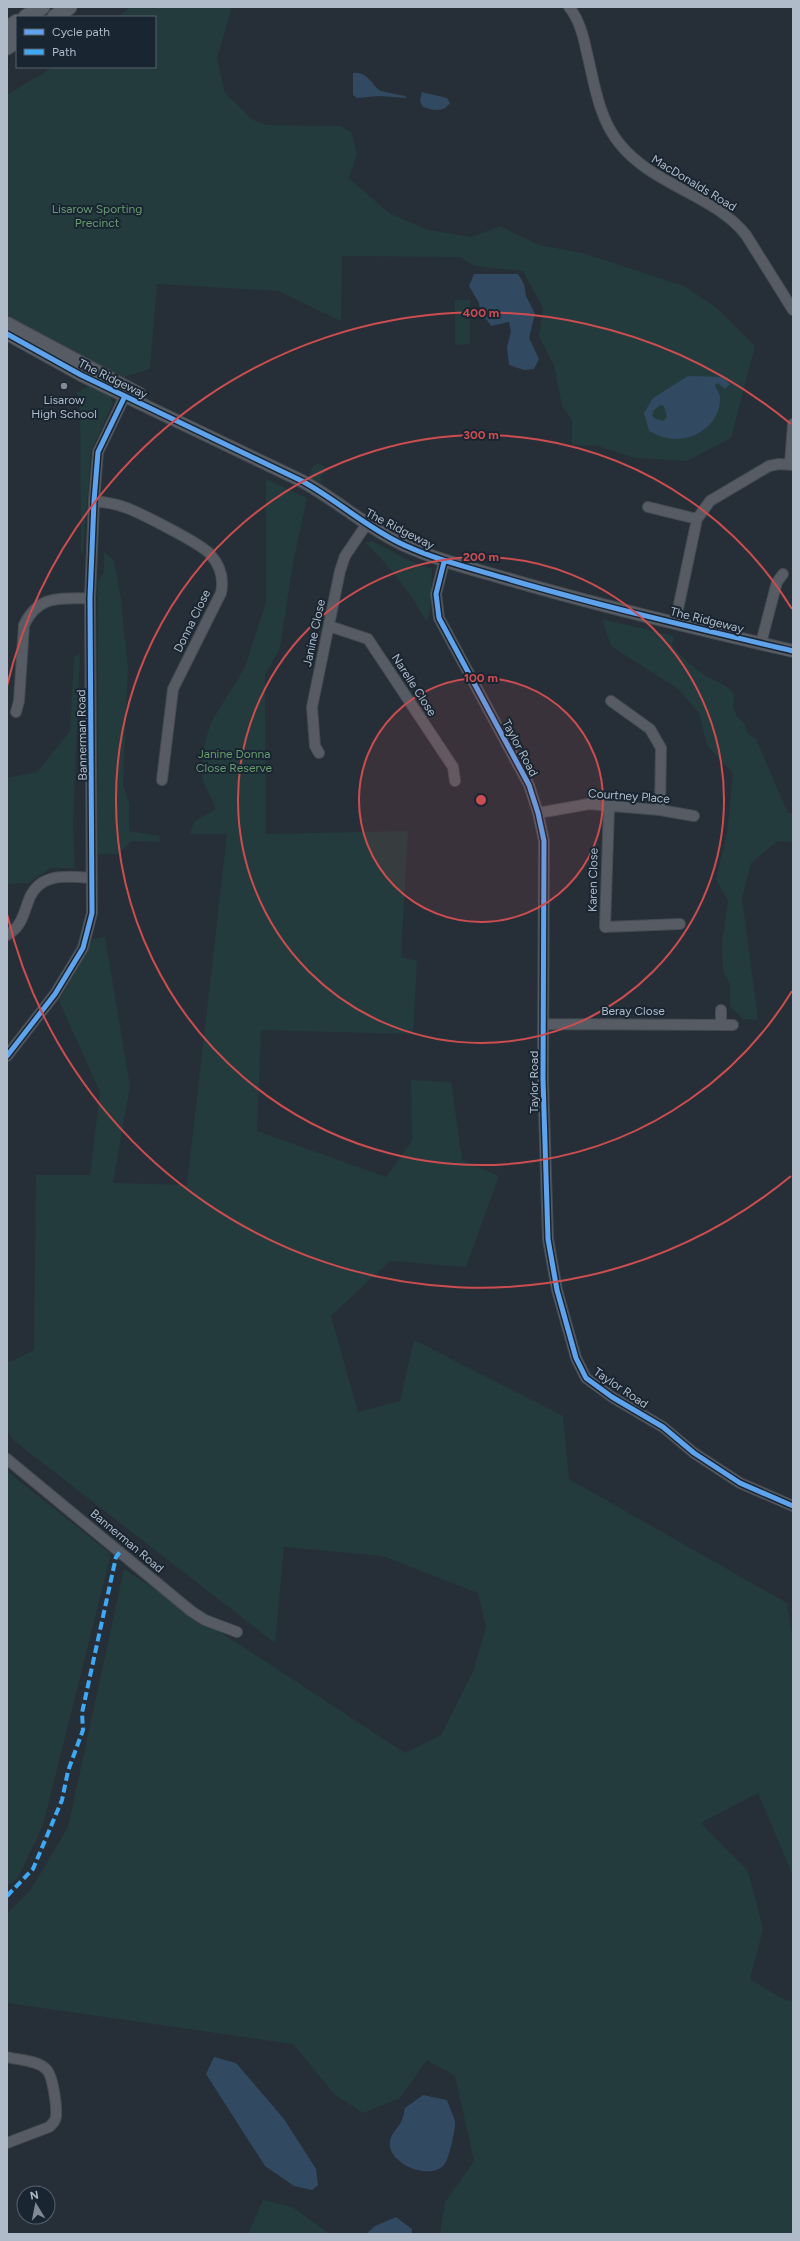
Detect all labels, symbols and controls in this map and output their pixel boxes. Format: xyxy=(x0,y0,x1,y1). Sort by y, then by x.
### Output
legend xyxy=(16,16,156,68)
text: Cycle path xyxy=(52,25,110,39)
text: Path xyxy=(52,45,76,59)
street label: MacDonalds Road xyxy=(649,152,739,214)
park label: Lisarow Sporting Precinct xyxy=(52,202,142,230)
text: 400 m xyxy=(463,306,499,320)
street label: The Ridgeway xyxy=(76,356,150,402)
marker: Lisarow High School xyxy=(59,381,69,391)
place label: Lisarow High School xyxy=(31,393,97,421)
text: 300 m xyxy=(463,428,499,442)
street label: The Ridgeway xyxy=(363,506,437,553)
text: 200 m xyxy=(463,550,499,564)
street label: Donna Close xyxy=(171,587,213,655)
street label: Janine Close xyxy=(300,598,328,668)
street label: The Ridgeway xyxy=(669,604,746,636)
street label: Narelle Close xyxy=(389,651,440,719)
text: 100 m xyxy=(464,671,498,685)
street label: Bannerman Road xyxy=(74,689,90,781)
street label: Taylor Road xyxy=(499,717,541,779)
park label: Janine Donna Close Reserve xyxy=(196,747,273,775)
street label: Courtney Place xyxy=(588,786,671,806)
centre of rings xyxy=(474,793,488,807)
street label: Karen Close xyxy=(585,847,601,912)
street label: Beray Close xyxy=(601,1004,665,1018)
street label: Taylor Road xyxy=(527,1051,541,1113)
street label: Taylor Road xyxy=(591,1365,651,1411)
street label: Bannerman Road xyxy=(88,1506,166,1576)
north arrow xyxy=(16,2185,56,2225)
text: N xyxy=(29,2189,40,2203)

